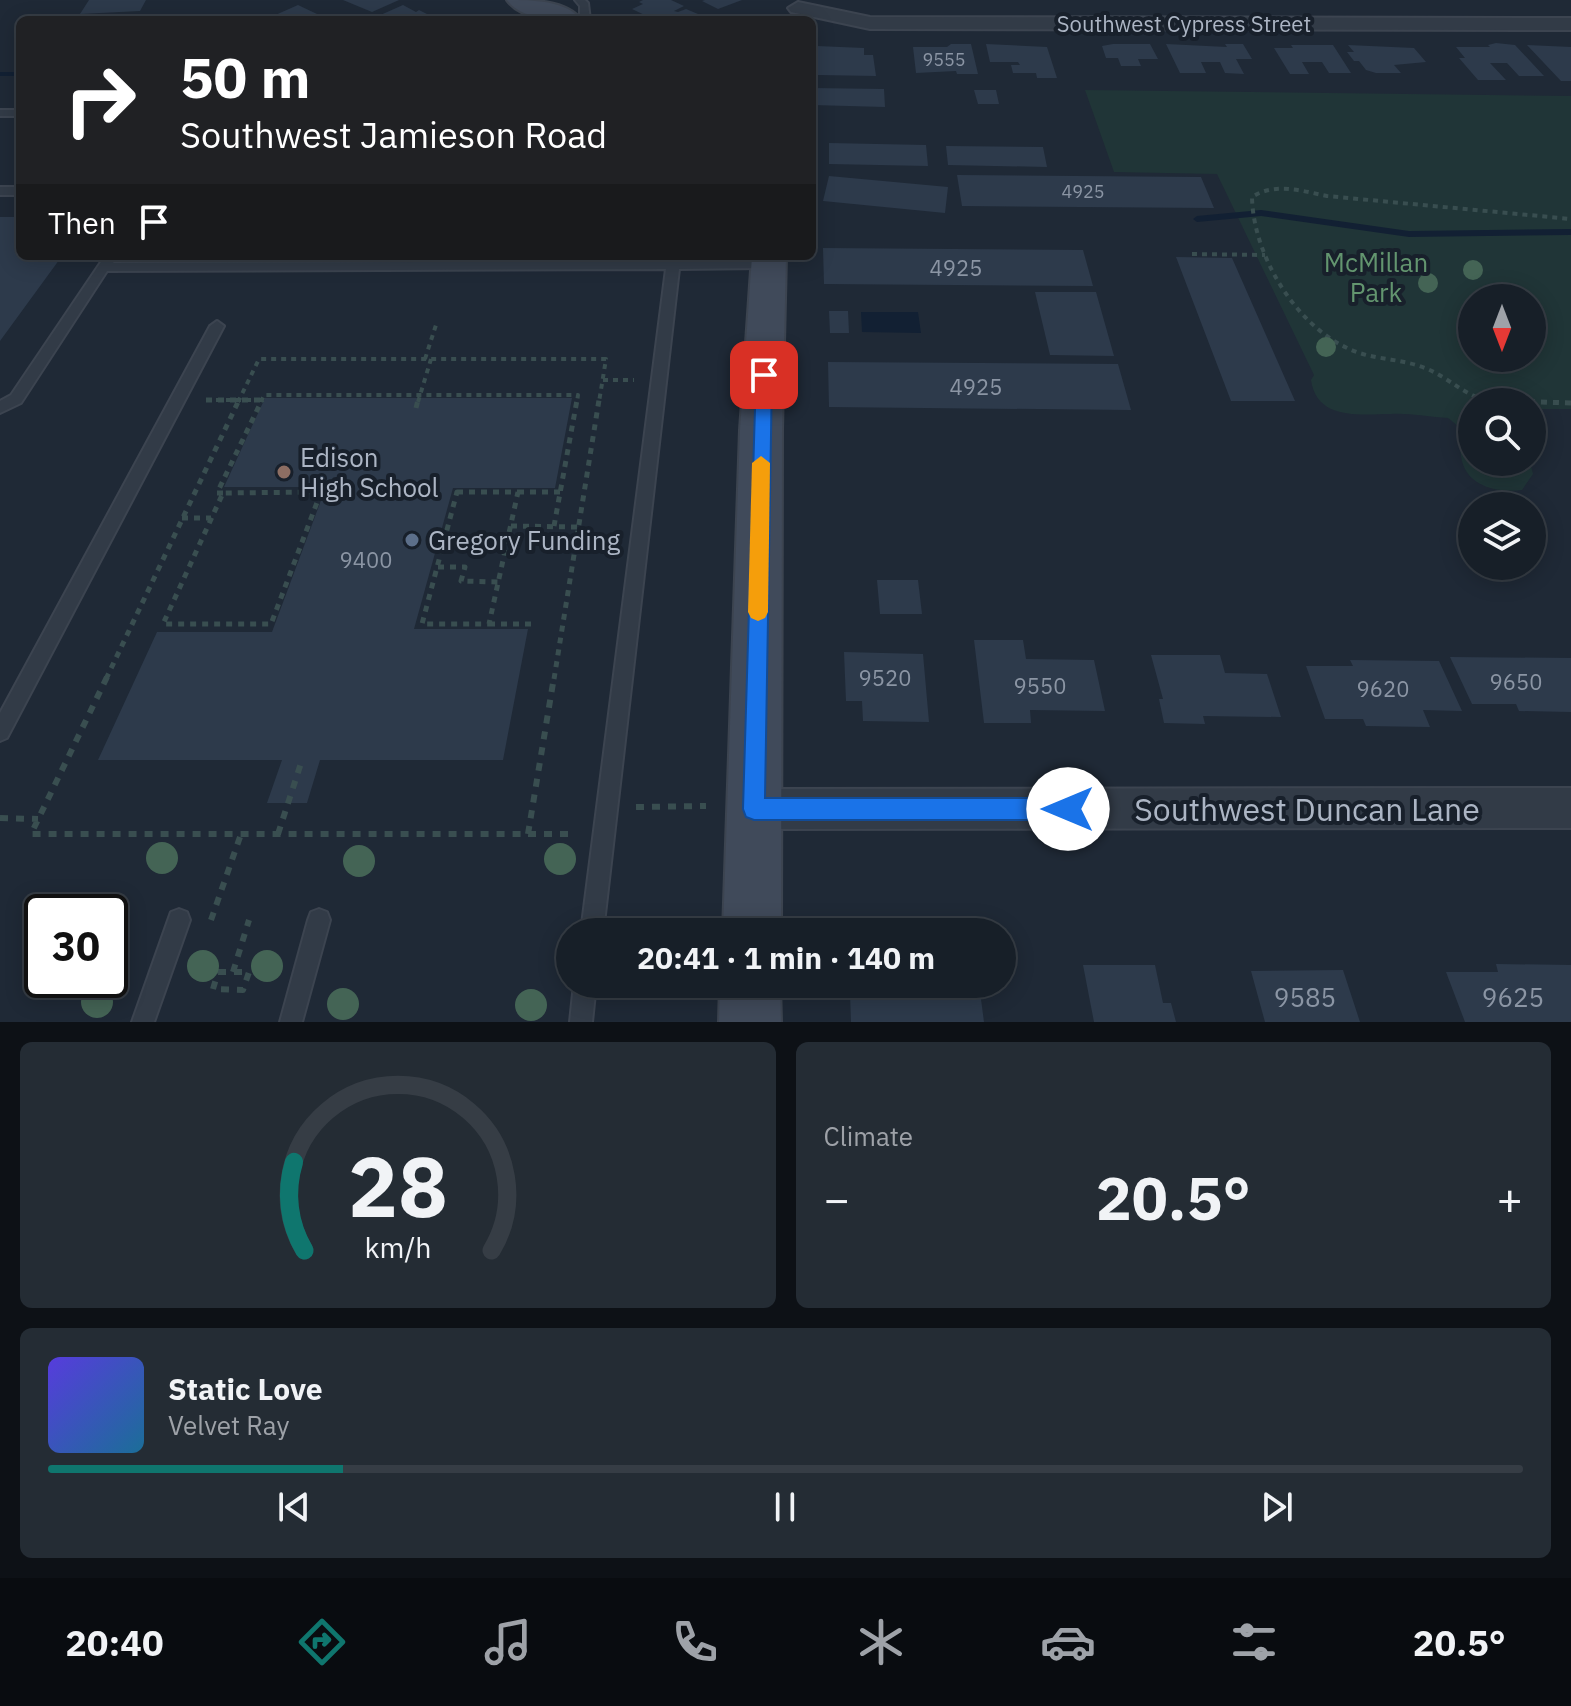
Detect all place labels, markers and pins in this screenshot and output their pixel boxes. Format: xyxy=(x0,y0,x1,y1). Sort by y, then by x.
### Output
pin xyxy=(730,341,798,409)
place label: Edison High School xyxy=(300,440,439,504)
marker: Edison High School xyxy=(275,463,293,481)
place label: Gregory Funding xyxy=(428,523,621,557)
marker: Gregory Funding xyxy=(403,531,421,549)

